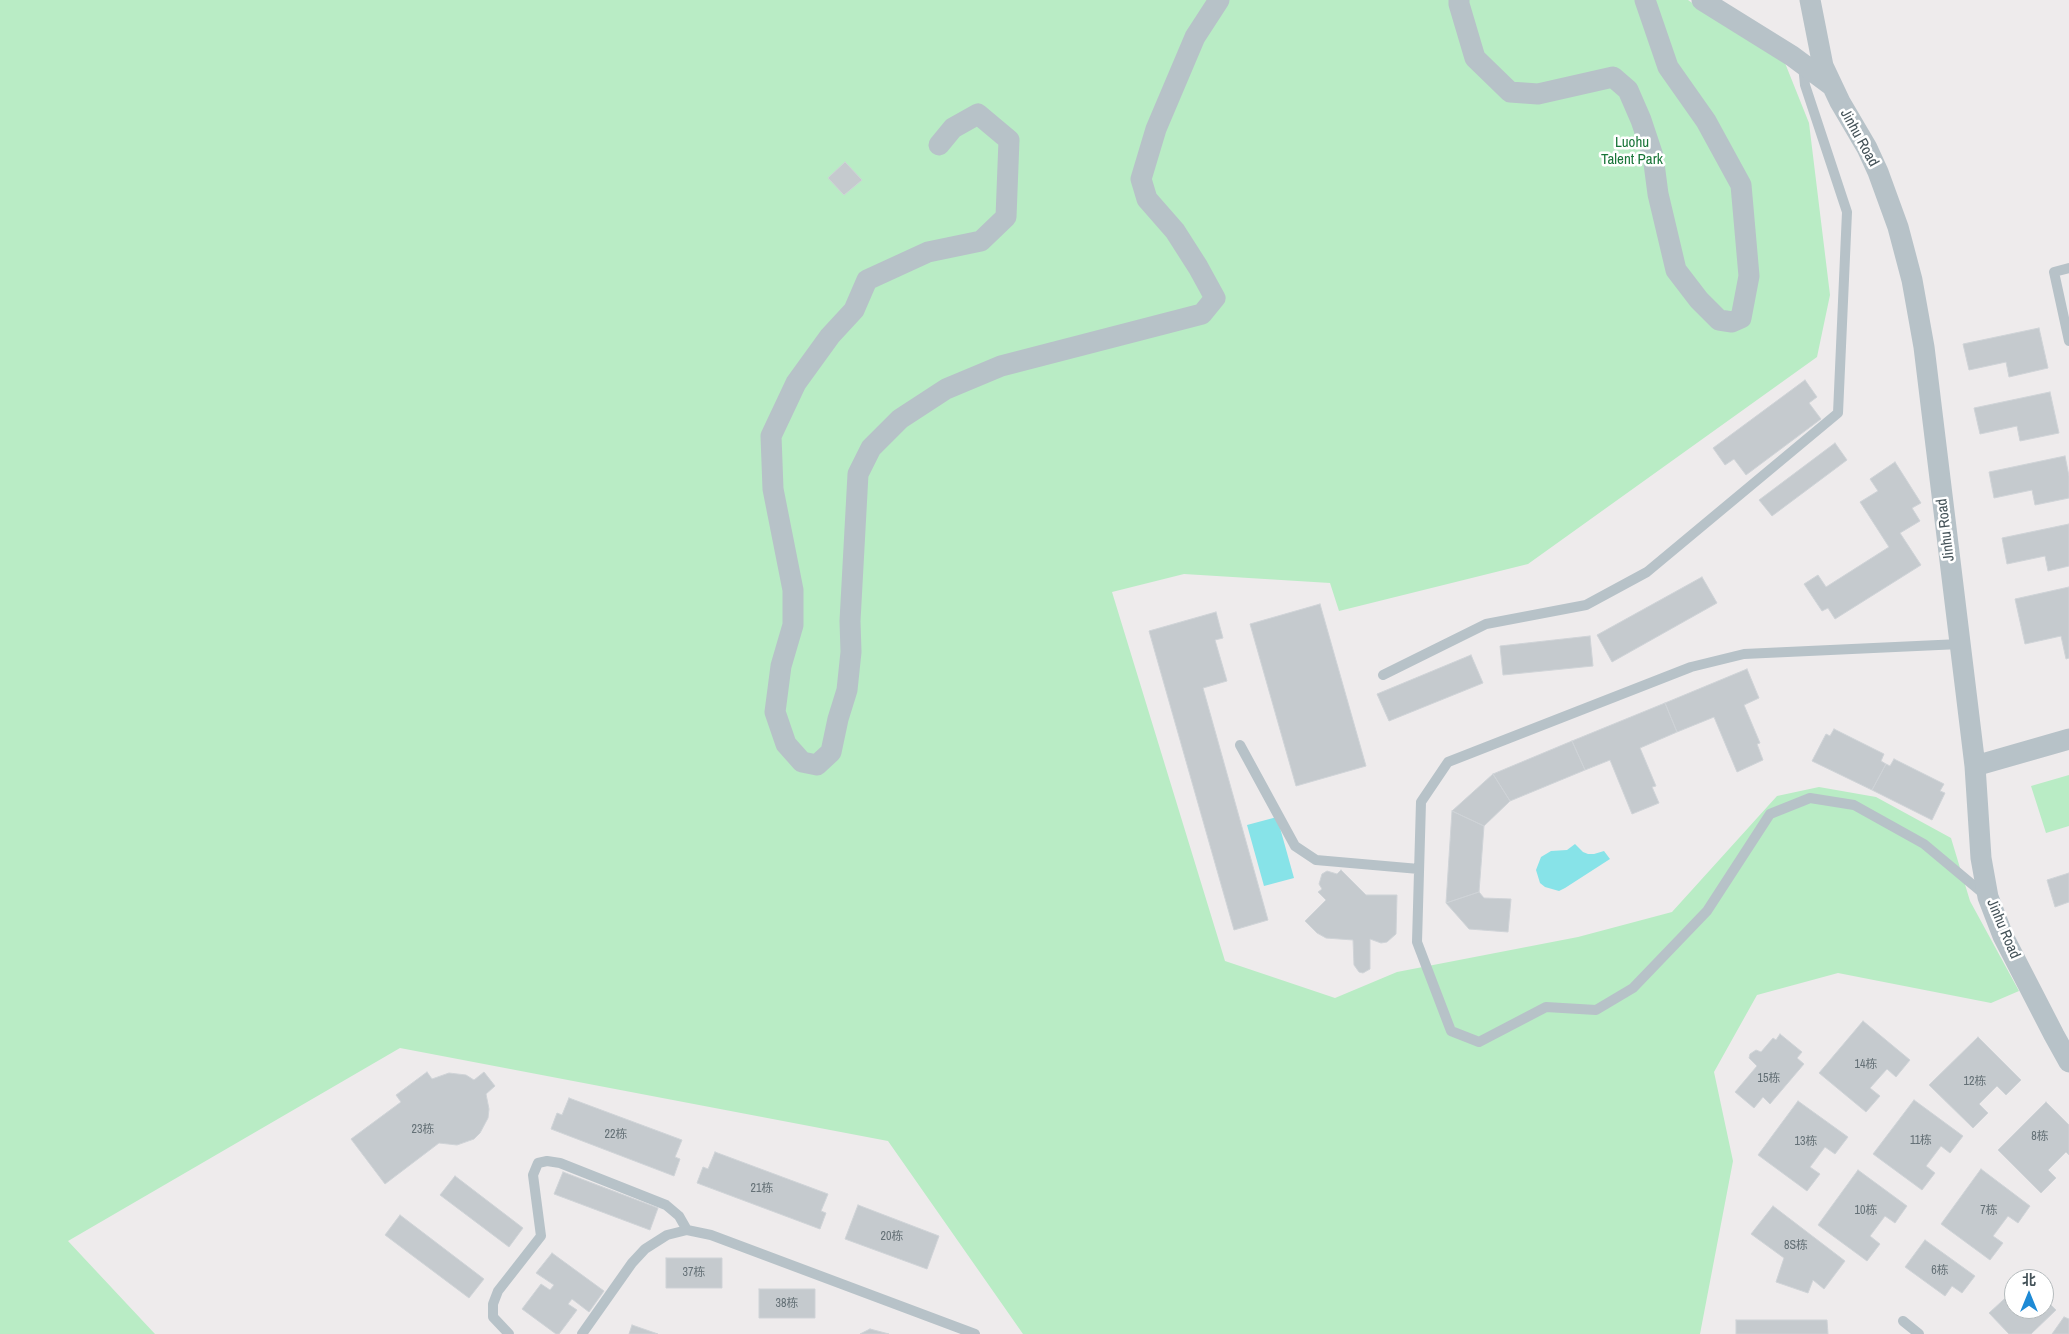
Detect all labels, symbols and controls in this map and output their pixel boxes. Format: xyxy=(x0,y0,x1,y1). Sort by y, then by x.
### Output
street label: Jinhu Road xyxy=(1836,106,1882,170)
park label: Luohu Talent Park xyxy=(1601,134,1663,169)
street label: Jinhu Road xyxy=(1933,498,1959,562)
street label: Jinhu Road xyxy=(1982,897,2024,961)
house number: 14栋 xyxy=(1855,1058,1877,1072)
house number: 15栋 xyxy=(1758,1072,1780,1086)
house number: 12栋 xyxy=(1964,1075,1986,1089)
house number: 23栋 xyxy=(412,1123,434,1137)
house number: 22栋 xyxy=(605,1128,627,1142)
house number: 8栋 xyxy=(2031,1130,2049,1144)
house number: 11栋 xyxy=(1910,1134,1932,1148)
house number: 13栋 xyxy=(1795,1135,1817,1149)
house number: 21栋 xyxy=(751,1182,773,1196)
house number: 10栋 xyxy=(1855,1204,1877,1218)
house number: 7栋 xyxy=(1980,1204,1998,1218)
house number: 20栋 xyxy=(881,1230,903,1244)
house number: 8S栋 xyxy=(1784,1239,1808,1253)
house number: 6栋 xyxy=(1931,1264,1949,1278)
house number: 37栋 xyxy=(683,1266,705,1280)
north arrow xyxy=(2004,1269,2054,1319)
text: 北 xyxy=(2022,1271,2036,1289)
house number: 38栋 xyxy=(776,1297,798,1311)

